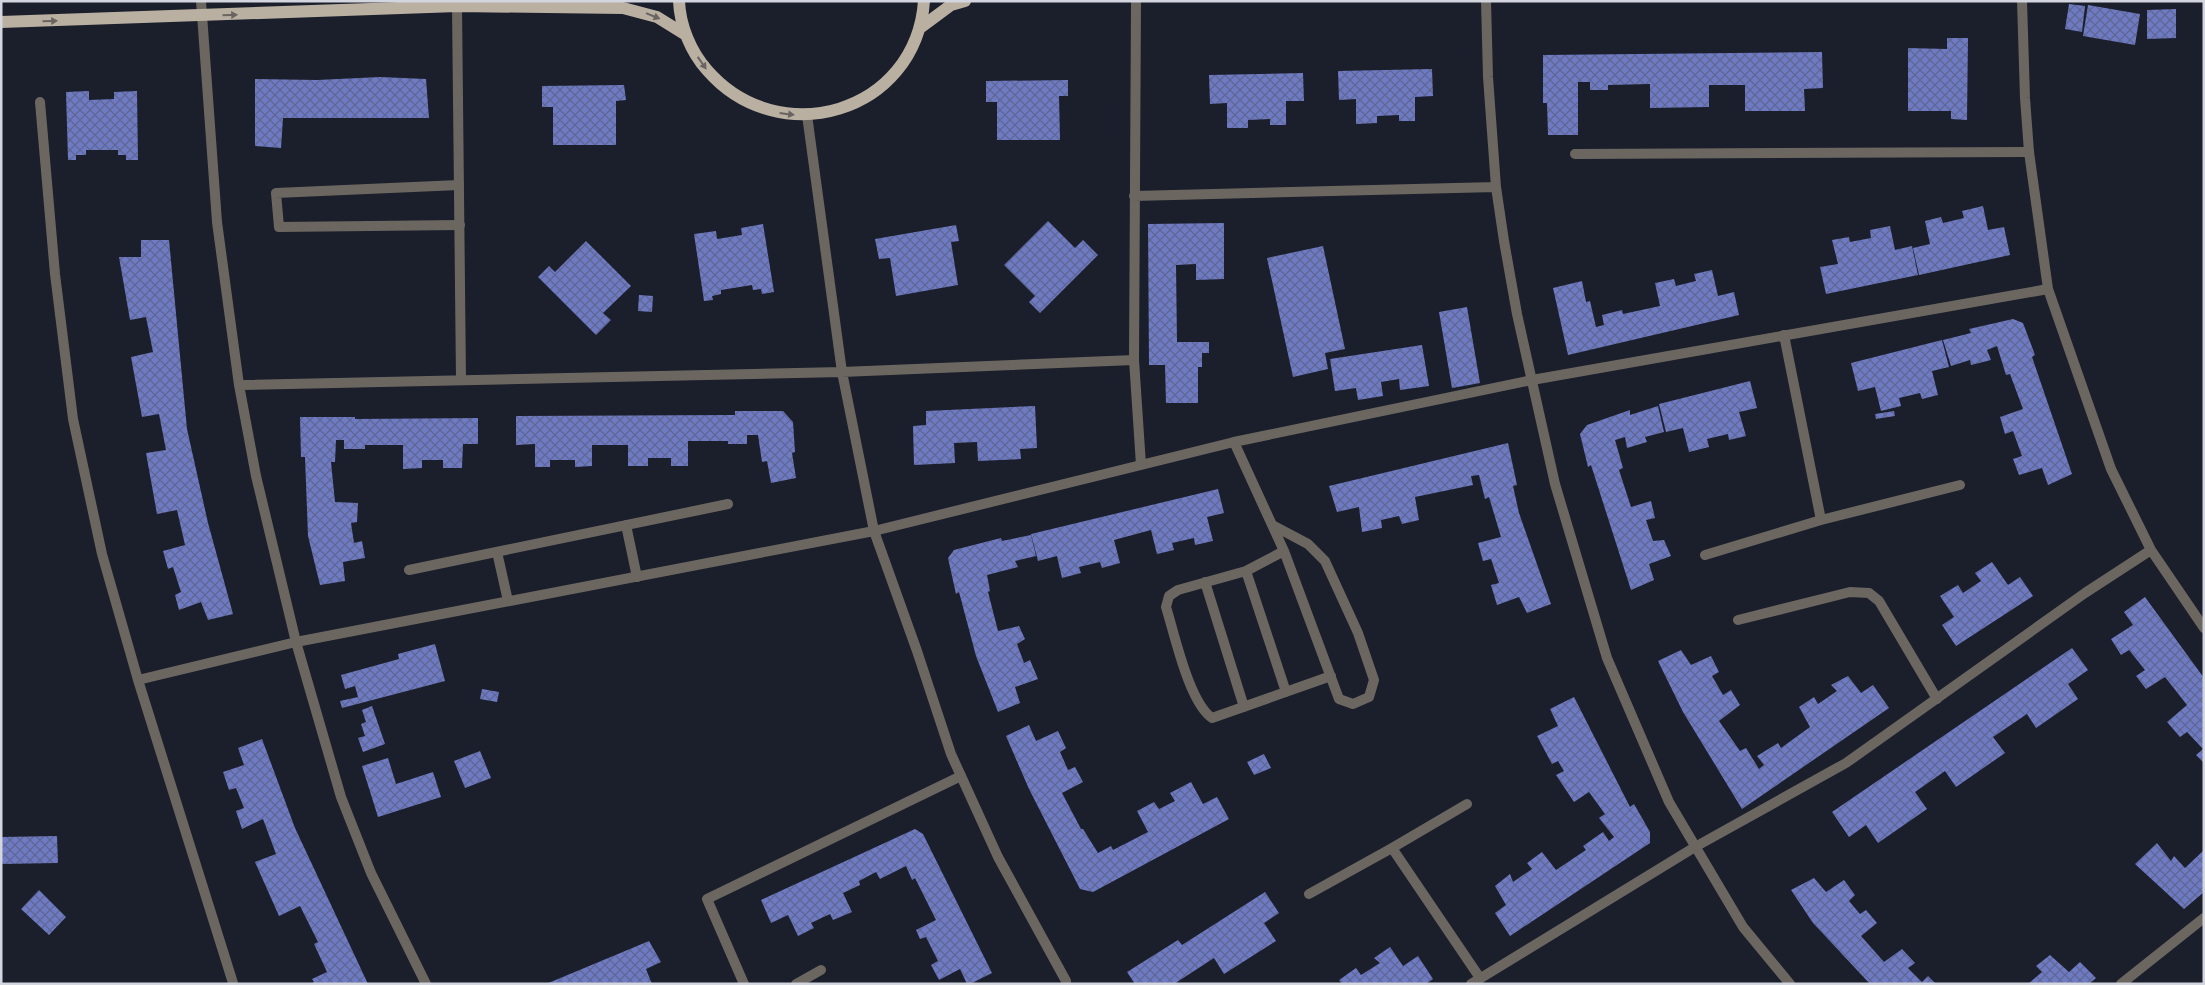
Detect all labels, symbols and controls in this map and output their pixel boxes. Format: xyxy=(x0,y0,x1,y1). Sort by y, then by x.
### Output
one-way arrow xyxy=(222,11,238,19)
one-way arrow xyxy=(646,13,660,21)
one-way arrow xyxy=(42,17,58,25)
one-way arrow xyxy=(697,56,707,69)
one-way arrow xyxy=(779,110,795,118)

